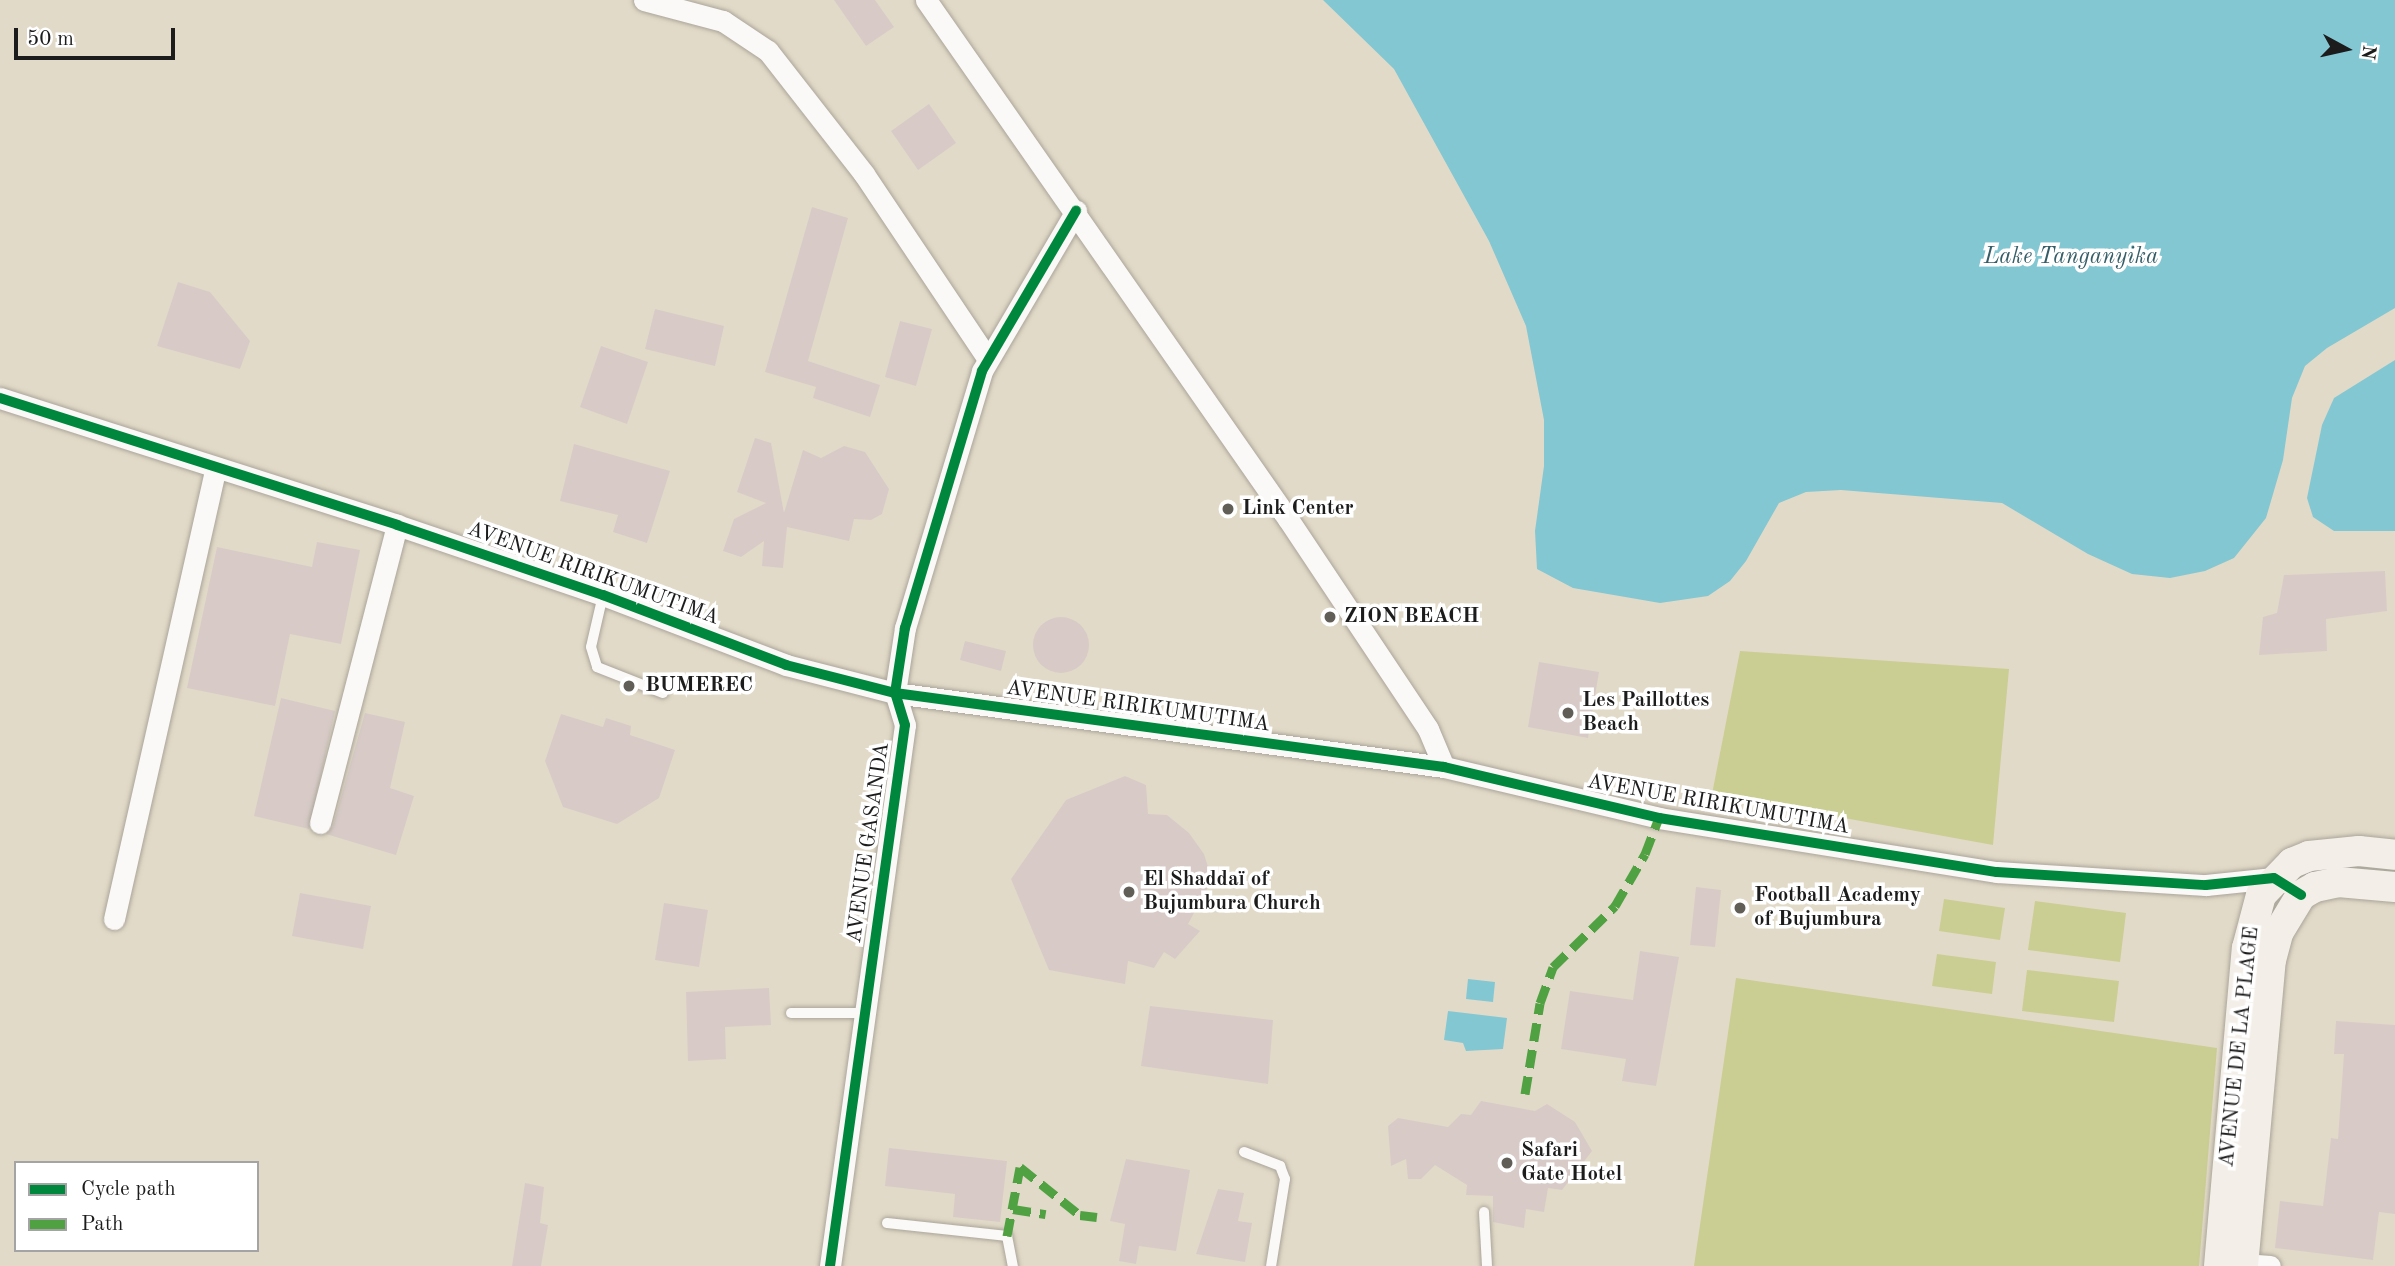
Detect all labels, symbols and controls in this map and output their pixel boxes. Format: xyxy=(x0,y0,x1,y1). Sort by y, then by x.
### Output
scale bar xyxy=(18,14,178,58)
north arrow xyxy=(2311,14,2381,84)
text: 50 m xyxy=(27,29,74,50)
text: N xyxy=(2357,43,2378,61)
water label: Lake Tanganyika xyxy=(1984,243,2158,271)
place label: Link Center xyxy=(1242,496,1354,522)
marker: Link Center xyxy=(1220,501,1236,517)
street label: AVENUE RIRIKUMUTIMA xyxy=(464,517,722,631)
place label: ZION BEACH xyxy=(1344,604,1479,630)
marker: ZION BEACH xyxy=(1322,609,1338,625)
place label: BUMEREC xyxy=(645,673,753,699)
marker: BUMEREC xyxy=(619,676,639,696)
street label: AVENUE RIRIKUMUTIMA xyxy=(1005,676,1271,738)
place label: Les Paillottes Beach xyxy=(1582,688,1709,738)
marker: Les Paillottes Beach xyxy=(1560,705,1576,721)
street label: AVENUE GASANDA xyxy=(842,741,896,945)
street label: AVENUE RIRIKUMUTIMA xyxy=(1585,769,1851,841)
place label: El Shaddaï of Bujumbura Church xyxy=(1143,867,1321,917)
place label: Football Academy of Bujumbura xyxy=(1754,883,1921,933)
marker: El Shaddaï of Bujumbura Church xyxy=(1121,884,1137,900)
marker: Football Academy of Bujumbura xyxy=(1732,900,1748,916)
street label: AVENUE DE LA PLAGE xyxy=(2215,925,2265,1169)
place label: Safari Gate Hotel xyxy=(1521,1138,1622,1188)
marker: Safari Gate Hotel xyxy=(1499,1155,1515,1171)
legend xyxy=(14,1161,259,1252)
text: Cycle path xyxy=(81,1179,176,1200)
text: Path xyxy=(81,1214,124,1235)

